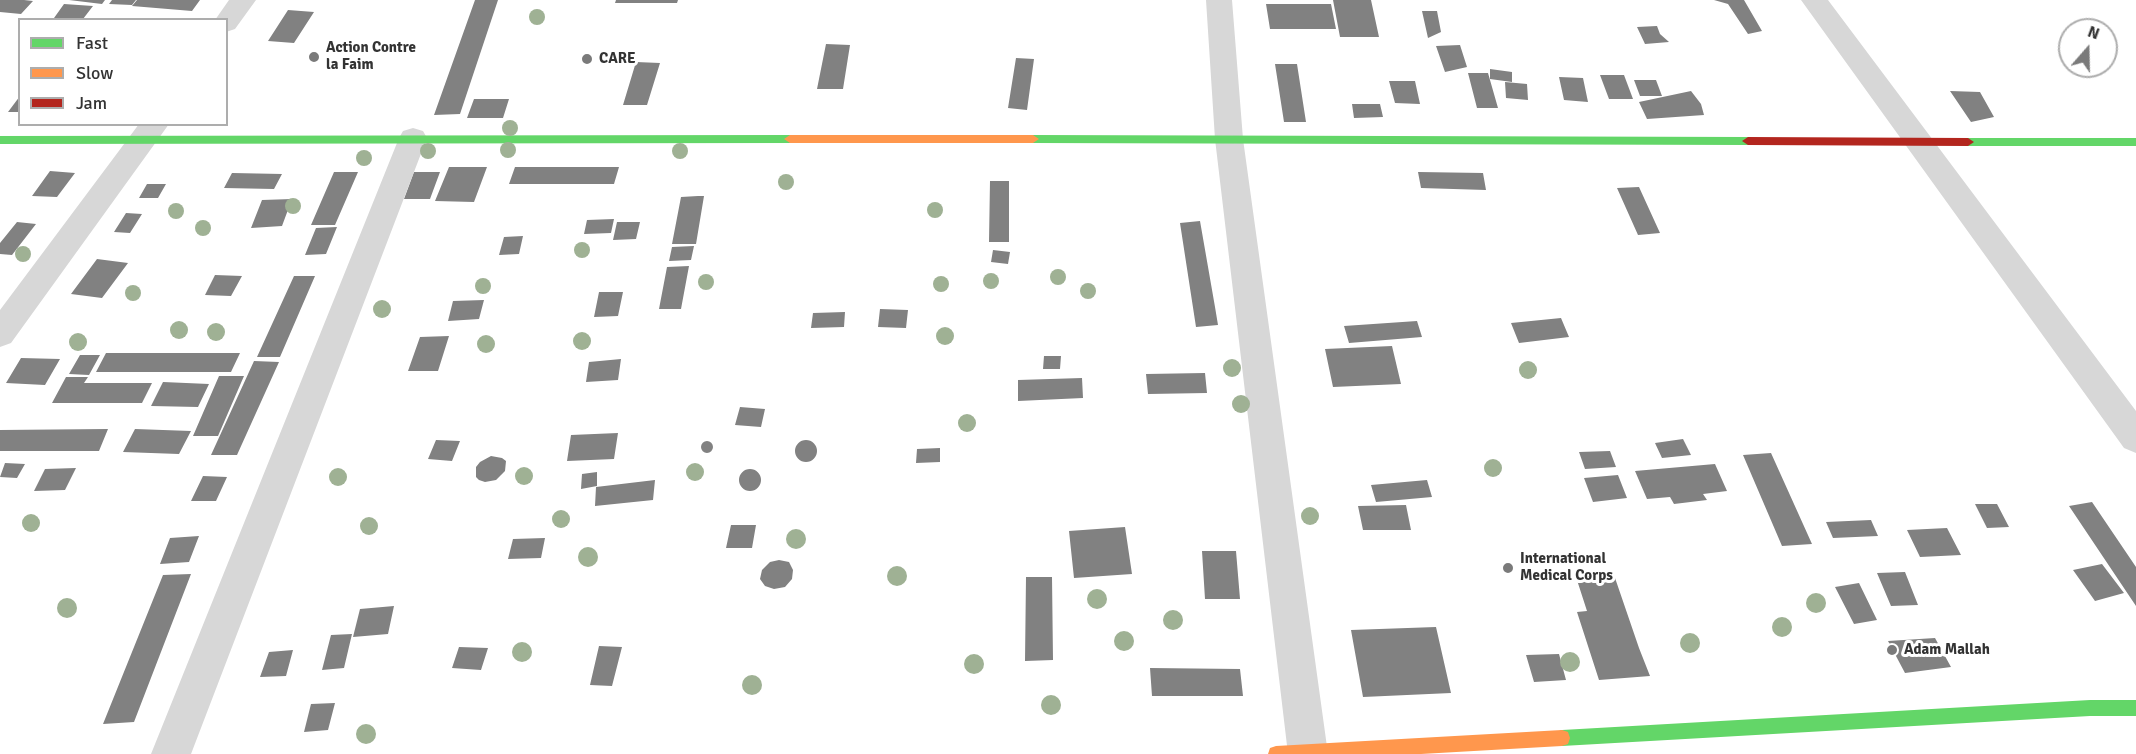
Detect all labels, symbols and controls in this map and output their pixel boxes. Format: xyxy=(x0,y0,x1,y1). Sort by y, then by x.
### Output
legend xyxy=(18,18,228,126)
north arrow xyxy=(2058,18,2118,78)
text: N xyxy=(2085,22,2102,44)
text: Fast xyxy=(76,32,108,54)
place label: Action Contre la Faim xyxy=(326,39,416,74)
marker: Action Contre la Faim xyxy=(307,50,321,64)
place label: CARE xyxy=(599,50,636,68)
marker: CARE xyxy=(580,52,594,66)
text: Slow xyxy=(76,62,113,84)
text: Jam xyxy=(76,92,107,114)
place label: International Medical Corps xyxy=(1520,550,1613,585)
marker: International Medical Corps xyxy=(1501,561,1515,575)
place label: Adam Mallah xyxy=(1904,641,1990,659)
marker: Adam Mallah xyxy=(1885,643,1899,657)

